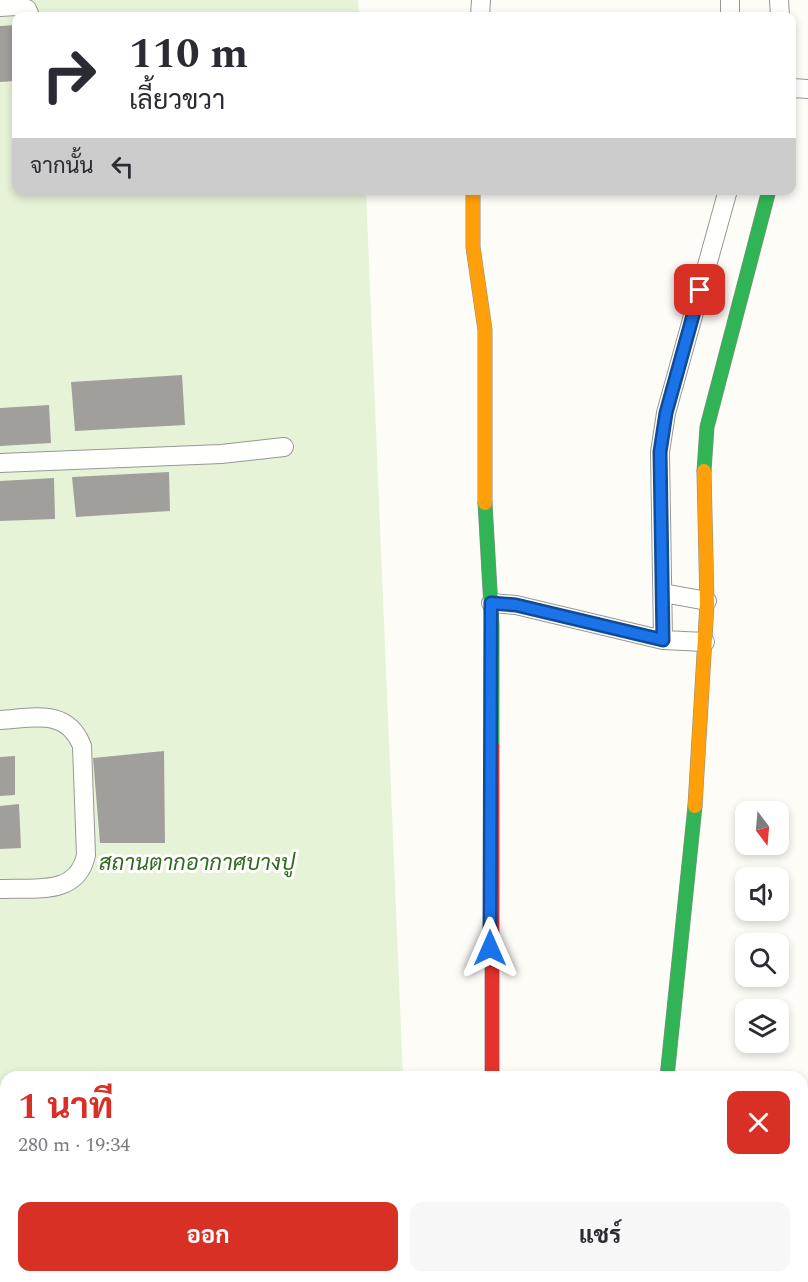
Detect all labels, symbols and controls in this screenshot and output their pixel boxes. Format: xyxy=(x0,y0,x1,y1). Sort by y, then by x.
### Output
text: 110 m xyxy=(129,23,248,86)
icon: right xyxy=(30,36,108,114)
text: เลี้ยวขวา xyxy=(129,80,225,122)
text: จากนั้น xyxy=(30,150,94,183)
icon: left xyxy=(106,150,139,183)
pin xyxy=(674,264,725,315)
icon: arrive xyxy=(683,273,716,306)
north arrow xyxy=(735,801,789,855)
map controls xyxy=(735,801,789,1053)
park label: สถานตากอากาศบางปู xyxy=(99,847,296,880)
button: sound xyxy=(735,867,789,921)
position arrow xyxy=(458,916,522,980)
button: search xyxy=(735,933,789,987)
button: layers xyxy=(735,999,789,1053)
text: 1 นาที xyxy=(18,1080,113,1135)
button: close xyxy=(727,1091,790,1154)
text: 280 m · 19:34 xyxy=(18,1130,130,1160)
button: ออก xyxy=(18,1202,398,1271)
button: แชร์ xyxy=(410,1202,790,1271)

